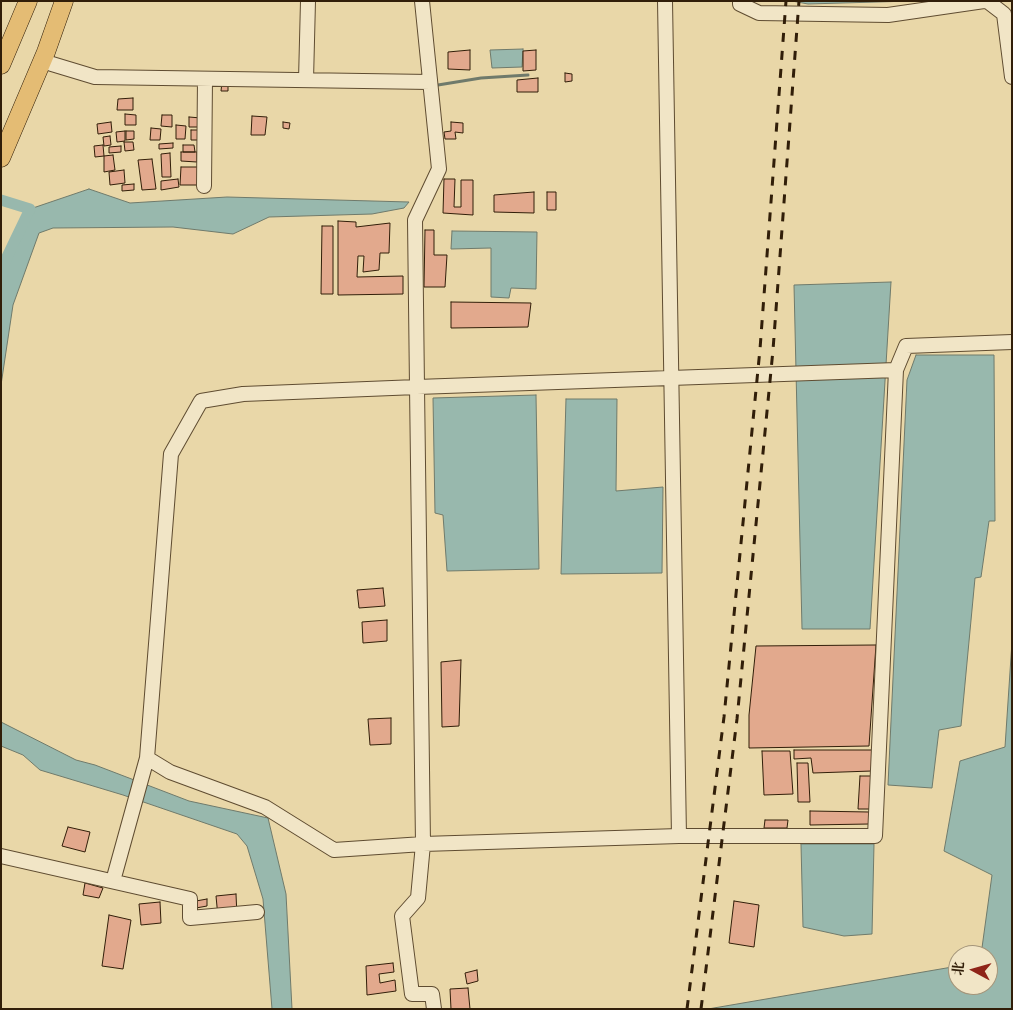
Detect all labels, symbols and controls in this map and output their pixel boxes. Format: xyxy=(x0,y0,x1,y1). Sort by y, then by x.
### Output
north arrow xyxy=(948,945,998,995)
text: 北 xyxy=(949,961,969,976)

